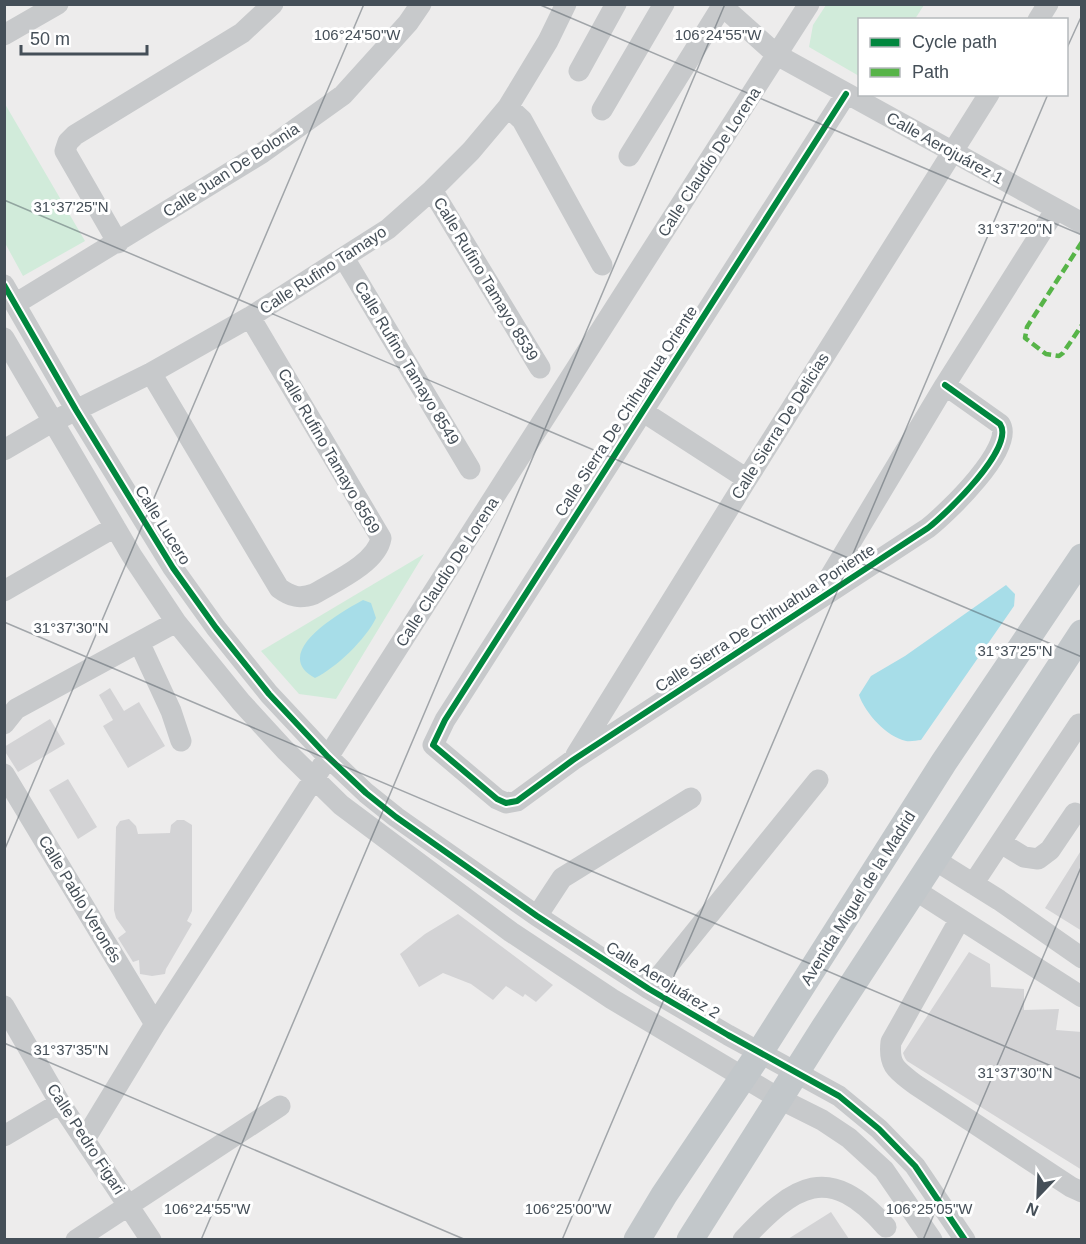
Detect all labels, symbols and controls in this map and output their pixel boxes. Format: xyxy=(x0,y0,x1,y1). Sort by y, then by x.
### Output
scale bar xyxy=(21,18,147,56)
legend xyxy=(858,18,1068,96)
text: 106°24'50"W xyxy=(314,26,401,43)
text: 106°24'55"W xyxy=(675,26,762,43)
text: 50 m xyxy=(30,29,70,49)
text: Cycle path xyxy=(912,32,997,52)
text: Path xyxy=(912,62,949,82)
street label: Calle Claudio De Lorena xyxy=(654,84,764,240)
street label: Calle Aerojuárez 1 xyxy=(884,109,1006,187)
street label: Calle Juan De Bolonia xyxy=(160,120,302,220)
street label: Calle Rufino Tamayo 8539 xyxy=(430,194,542,364)
text: 31°37'25"N xyxy=(33,198,109,215)
text: 31°37'20"N xyxy=(977,220,1053,237)
street label: Calle Rufino Tamayo xyxy=(257,223,389,317)
street label: Calle Rufino Tamayo 8549 xyxy=(351,278,463,448)
street label: Calle Sierra De Chihuahua Oriente xyxy=(552,303,701,519)
street label: Calle Sierra De Delicias xyxy=(728,350,832,502)
street label: Calle Rufino Tamayo 8569 xyxy=(275,366,383,536)
street label: Calle Lucero xyxy=(132,482,194,568)
street label: Calle Claudio De Lorena xyxy=(392,494,502,650)
street label: Calle Sierra De Chihuahua Poniente xyxy=(652,541,878,695)
text: 31°37'30"N xyxy=(33,619,109,636)
text: 31°37'25"N xyxy=(977,642,1053,659)
street label: Avenida Miguel de la Madrid xyxy=(797,808,919,988)
street label: Calle Pablo Veronés xyxy=(35,832,125,966)
street label: Calle Aerojuárez 2 xyxy=(603,938,723,1022)
text: 31°37'35"N xyxy=(33,1041,109,1058)
text: 31°37'30"N xyxy=(977,1064,1053,1081)
street label: Calle Pedro Figari xyxy=(44,1081,128,1197)
north arrow xyxy=(1008,1166,1068,1226)
text: N xyxy=(1024,1199,1041,1219)
text: 106°24'55"W xyxy=(164,1200,251,1217)
text: 106°25'00"W xyxy=(525,1200,612,1217)
text: 106°25'05"W xyxy=(886,1200,973,1217)

